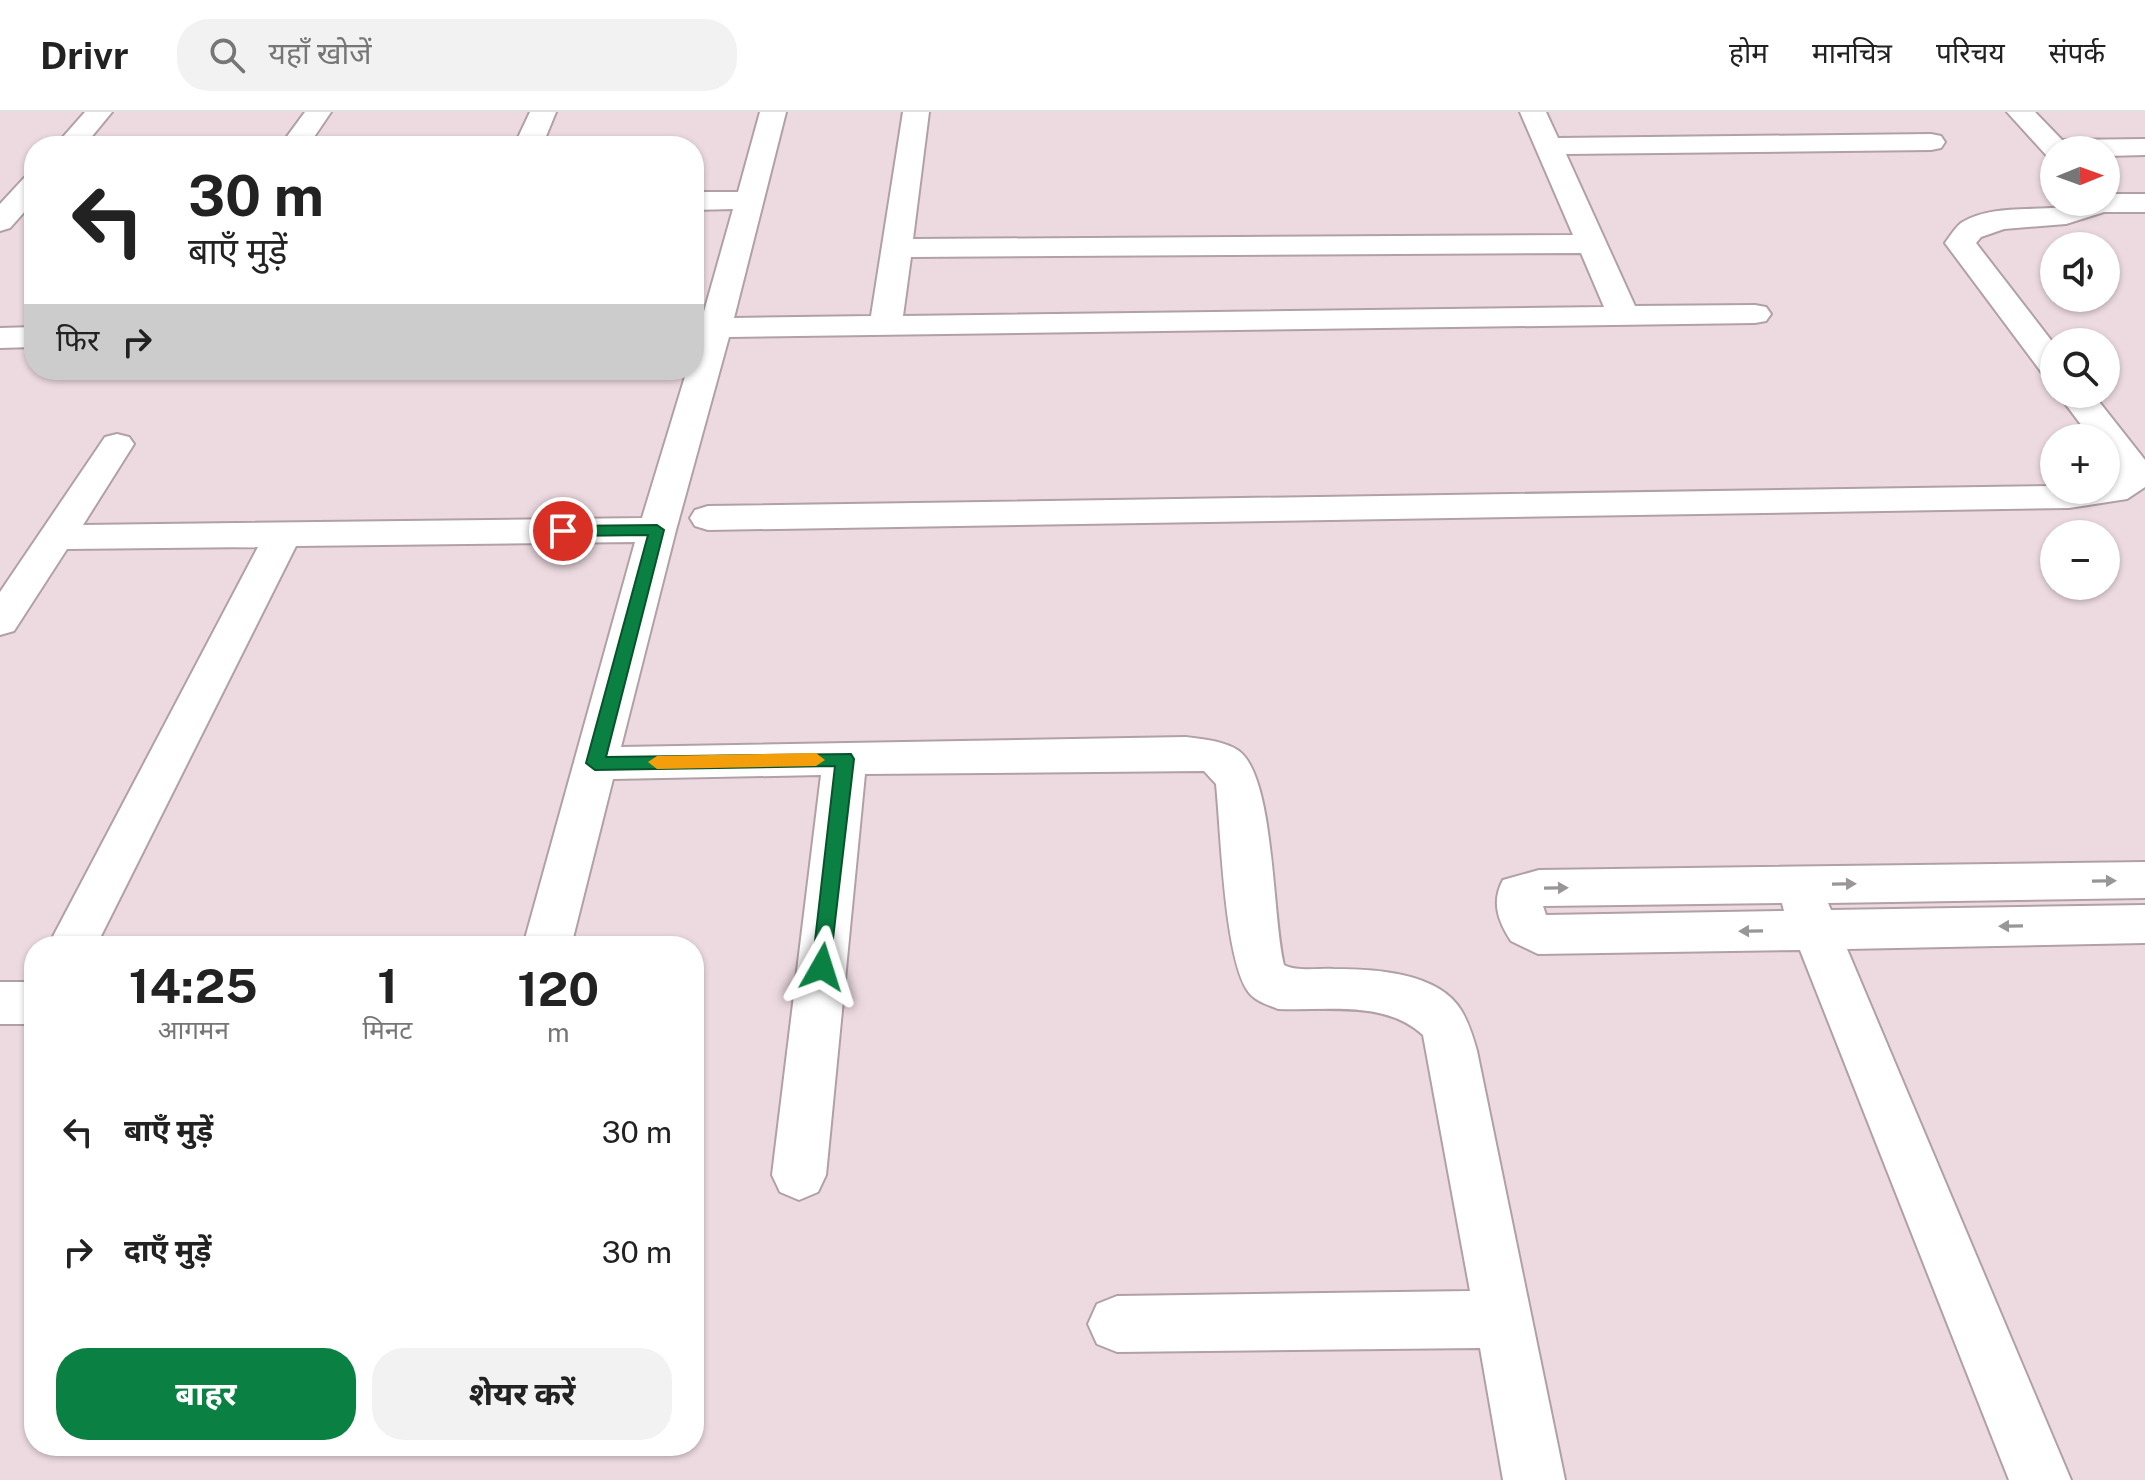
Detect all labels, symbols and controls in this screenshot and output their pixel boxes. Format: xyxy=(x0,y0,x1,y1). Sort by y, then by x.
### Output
search box xyxy=(177,19,737,91)
text: Drivr xyxy=(40,33,129,78)
icon: search xyxy=(205,33,249,77)
text: यहाँ खोजें xyxy=(269,35,372,71)
text: होम xyxy=(1729,36,1768,69)
text: मानचित्र xyxy=(1812,36,1892,69)
text: परिचय xyxy=(1936,36,2005,69)
text: संपर्क xyxy=(2049,36,2105,69)
north arrow xyxy=(2040,136,2120,216)
map controls xyxy=(2040,136,2120,600)
text: 30 m xyxy=(188,163,324,229)
icon: left xyxy=(56,168,160,272)
text: बाएँ मुड़ें xyxy=(188,230,287,272)
button: sound xyxy=(2040,232,2120,312)
icon: right xyxy=(115,320,159,364)
text: फिर xyxy=(56,322,99,358)
button: search xyxy=(2040,328,2120,408)
button: + xyxy=(2040,424,2120,504)
pin xyxy=(529,497,597,565)
icon: arrive xyxy=(541,509,585,553)
button: − xyxy=(2040,520,2120,600)
one-way arrow xyxy=(2092,874,2117,887)
one-way arrow xyxy=(1832,878,1857,890)
one-way arrow xyxy=(1544,882,1569,894)
one-way arrow xyxy=(1998,920,2023,932)
position arrow xyxy=(780,925,864,1009)
one-way arrow xyxy=(1738,925,1763,937)
text: 14:25 xyxy=(129,957,258,1014)
text: 1 xyxy=(377,957,398,1014)
text: 120 xyxy=(517,960,599,1017)
text: आगमन xyxy=(158,1014,229,1045)
text: मिनट xyxy=(363,1014,412,1045)
text: m xyxy=(547,1017,569,1048)
icon: left xyxy=(56,1110,100,1154)
text: बाएँ मुड़ें xyxy=(124,1112,213,1148)
text: 30 m xyxy=(602,1114,672,1150)
icon: right xyxy=(56,1230,100,1274)
text: दाएँ मुड़ें xyxy=(124,1232,211,1268)
text: 30 m xyxy=(602,1234,672,1270)
button: बाहर xyxy=(56,1348,356,1440)
button: शेयर करें xyxy=(372,1348,672,1440)

